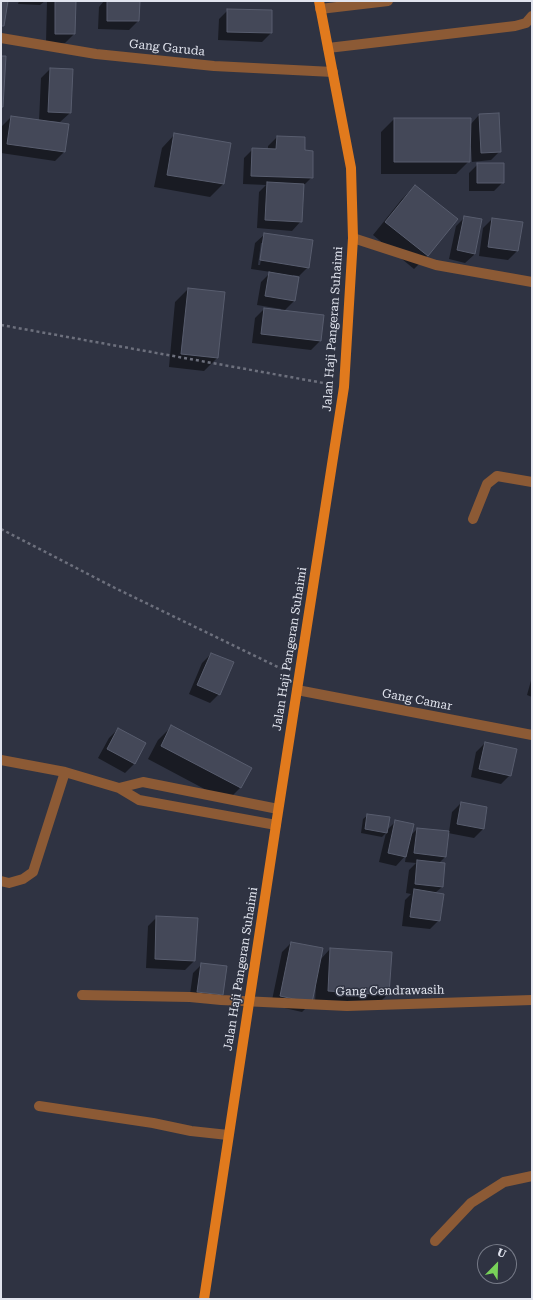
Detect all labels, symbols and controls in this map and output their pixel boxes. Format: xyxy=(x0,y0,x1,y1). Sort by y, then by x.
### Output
street label: Gang Garuda xyxy=(128,37,206,59)
street label: Jalan Haji Pangeran Suhaimi xyxy=(320,246,346,412)
street label: Jalan Haji Pangeran Suhaimi xyxy=(270,566,310,732)
street label: Gang Camar xyxy=(381,686,453,714)
street label: Jalan Haji Pangeran Suhaimi xyxy=(221,886,261,1052)
street label: Gang Cendrawasih xyxy=(335,983,445,999)
north arrow xyxy=(477,1244,517,1284)
text: U xyxy=(495,1246,508,1261)

